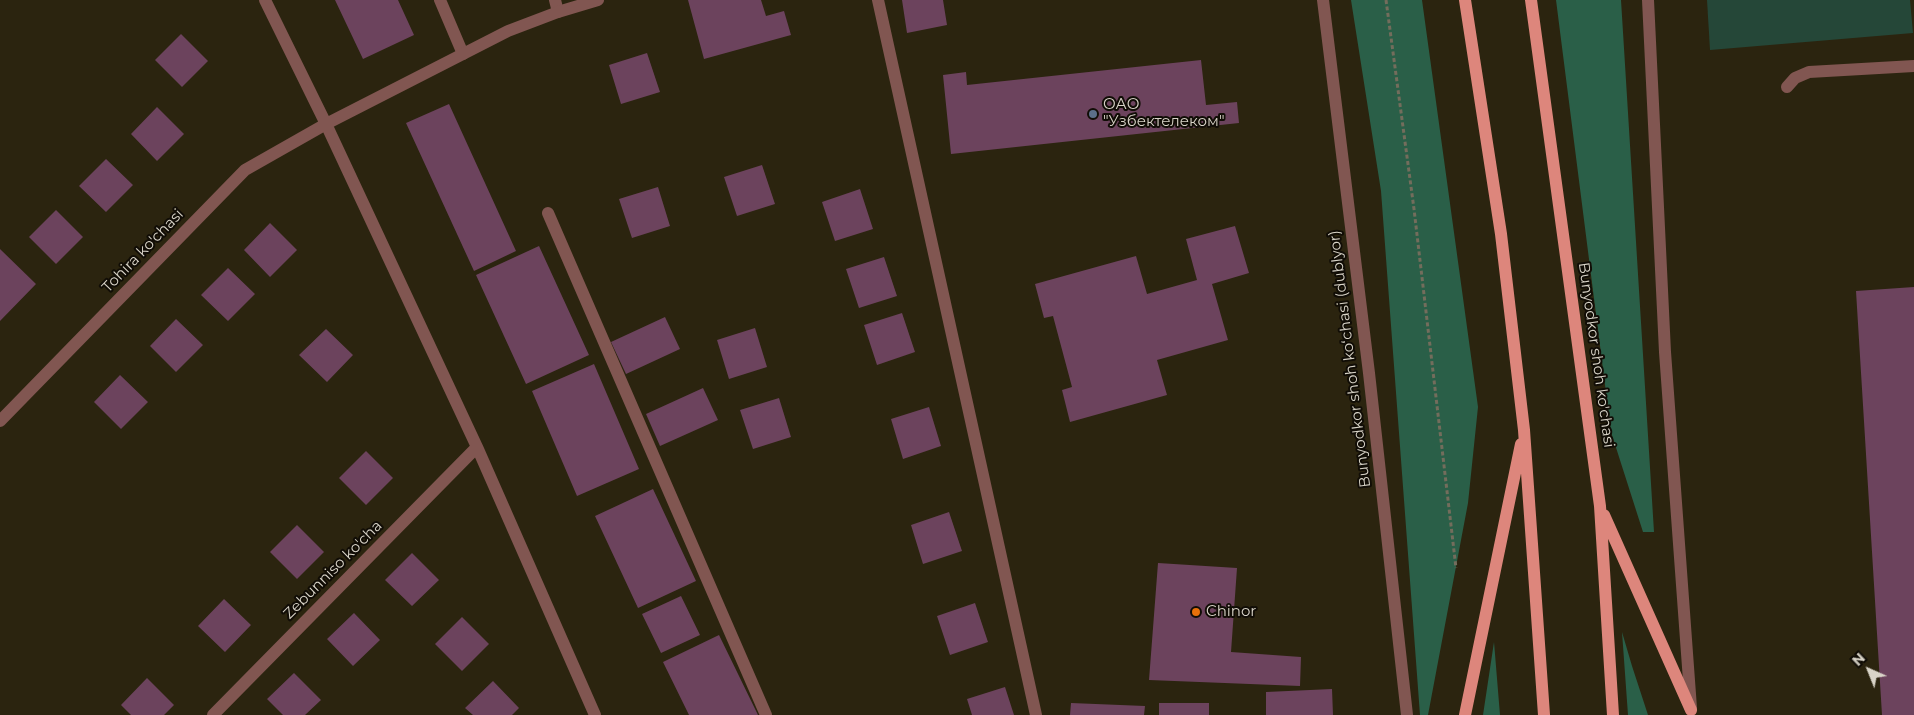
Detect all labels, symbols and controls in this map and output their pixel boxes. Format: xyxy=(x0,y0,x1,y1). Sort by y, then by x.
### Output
place label: ОАО "Узбектелеком" xyxy=(1103,96,1225,131)
marker: ОАО "Узбектелеком" xyxy=(1087,108,1099,120)
street label: Tohira ko'chasi xyxy=(99,206,187,296)
street label: Bunyodkor shoh koʻchasi (dublyor) xyxy=(1325,229,1375,489)
street label: Bunyodkor shoh ko'chasi xyxy=(1574,261,1618,449)
street label: Zebunniso ko'cha xyxy=(280,517,386,623)
place label: Chinor xyxy=(1206,603,1256,621)
marker: Chinor xyxy=(1190,606,1202,618)
north arrow xyxy=(1844,645,1894,695)
text: N xyxy=(1848,649,1869,670)

